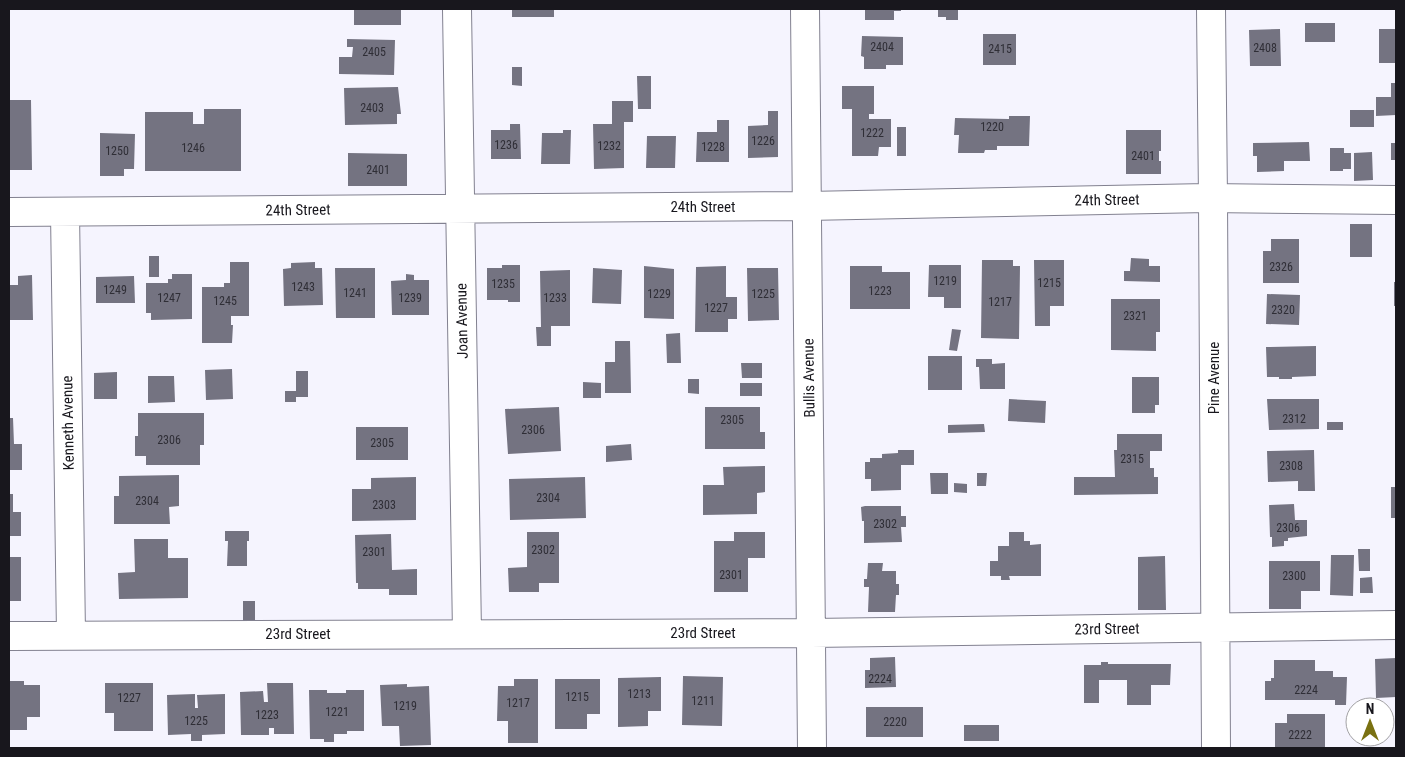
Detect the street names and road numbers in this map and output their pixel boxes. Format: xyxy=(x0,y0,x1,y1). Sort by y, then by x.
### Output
street label: 24th Street xyxy=(1074,190,1140,210)
street label: 24th Street xyxy=(670,198,736,216)
street label: 24th Street xyxy=(265,200,331,220)
street label: Joan Avenue xyxy=(452,283,472,359)
street label: Bullis Avenue xyxy=(799,338,819,418)
street label: Pine Avenue xyxy=(1205,342,1223,414)
street label: Kenneth Avenue xyxy=(58,375,78,471)
street label: 23rd Street xyxy=(1074,619,1140,639)
street label: 23rd Street xyxy=(670,624,736,642)
street label: 23rd Street xyxy=(265,625,331,643)

